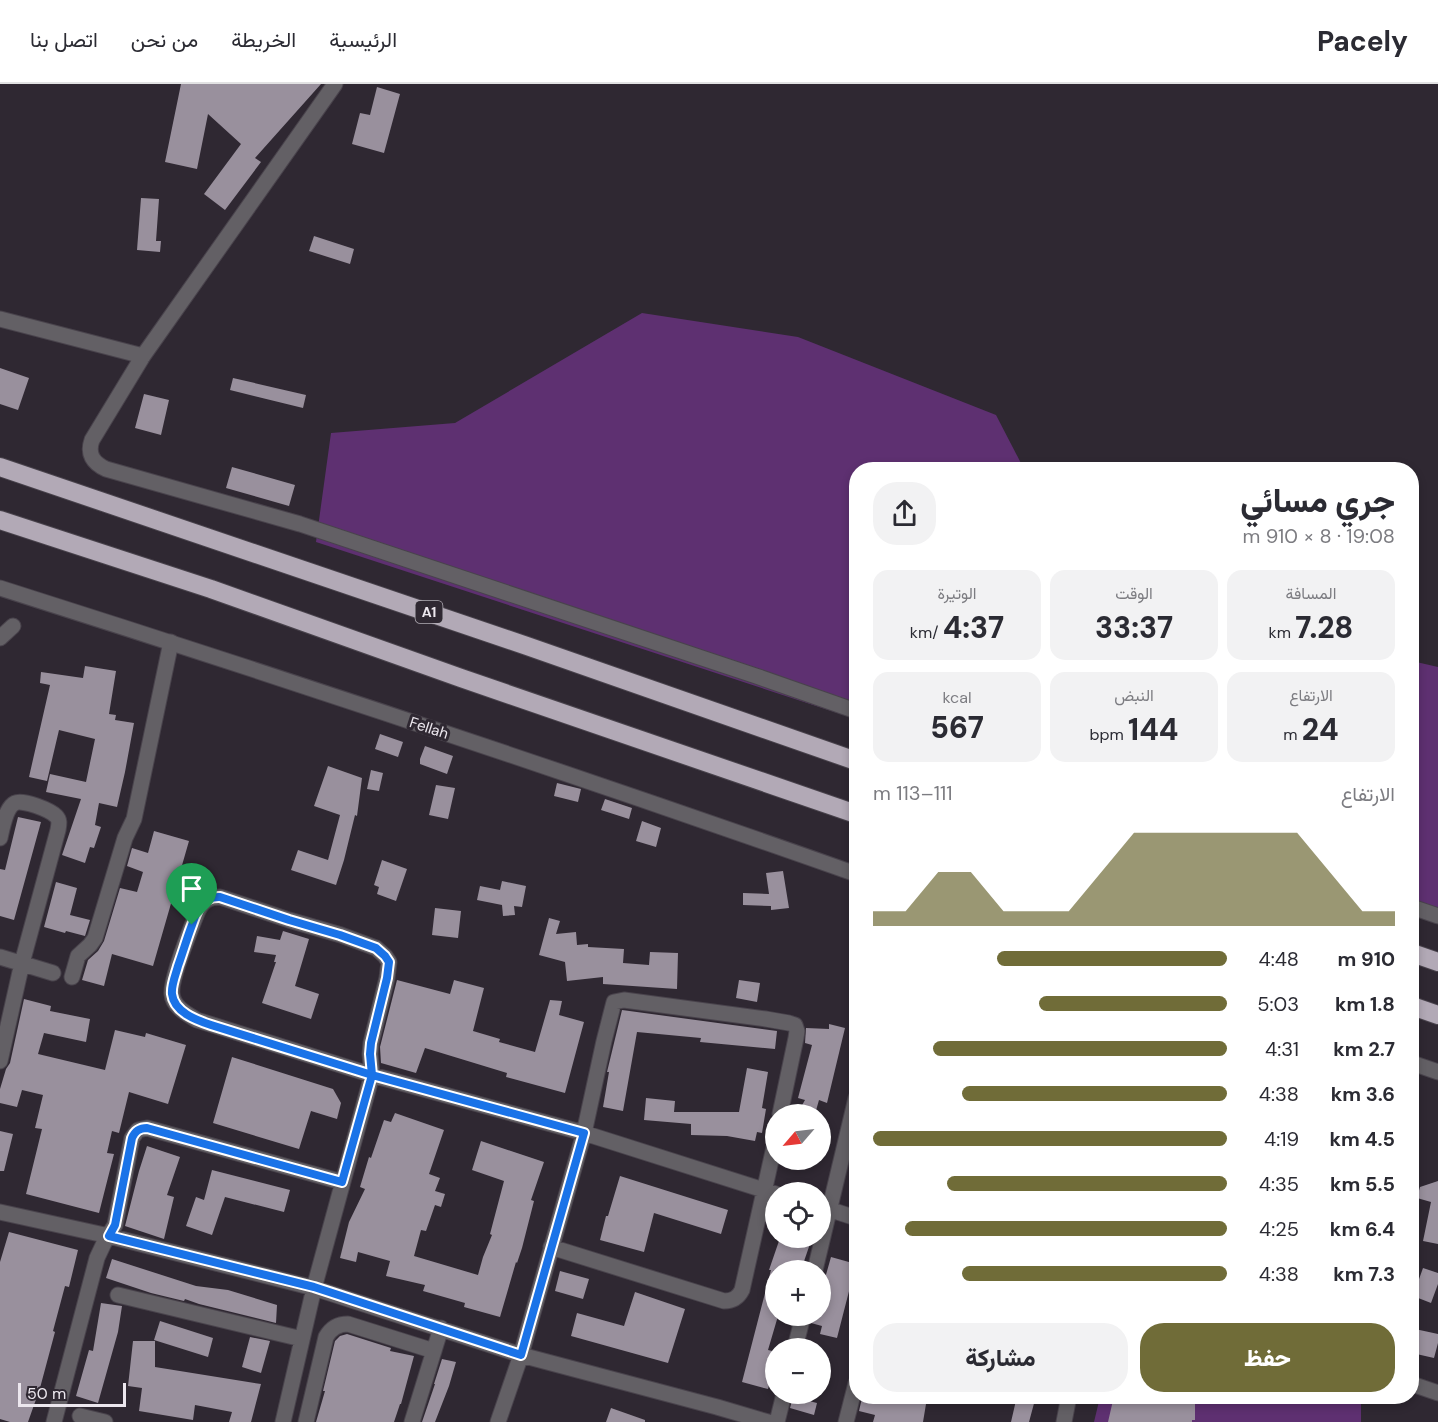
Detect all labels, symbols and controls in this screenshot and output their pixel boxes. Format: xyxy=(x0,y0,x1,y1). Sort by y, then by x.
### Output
text: Pacely xyxy=(1317,23,1408,60)
text: اتصل بنا xyxy=(30,26,98,54)
text: من نحن xyxy=(131,26,198,54)
text: الخريطة xyxy=(231,26,296,54)
text: الرئيسية xyxy=(329,26,397,54)
text: جري مسائي xyxy=(1240,479,1395,522)
button: share xyxy=(873,482,936,545)
text: 19:08 · 8 × 910 m xyxy=(1243,523,1395,549)
text: الوتيرة xyxy=(937,583,977,604)
text: الوقت xyxy=(1115,583,1153,604)
text: المسافة xyxy=(1286,583,1336,604)
road number: A1 xyxy=(416,601,442,623)
text: 4:37 xyxy=(943,608,1004,647)
text: 33:37 xyxy=(1095,608,1173,647)
text: 7.28 xyxy=(1295,608,1353,647)
text: /km xyxy=(910,622,943,643)
text: km xyxy=(1269,622,1295,643)
text: النبض xyxy=(1114,685,1154,706)
text: الارتفاع xyxy=(1289,685,1333,706)
text: kcal xyxy=(943,687,971,708)
text: 567 xyxy=(930,708,984,747)
text: 144 xyxy=(1128,710,1178,749)
text: 24 xyxy=(1302,710,1339,749)
street label: Fellah xyxy=(407,712,451,744)
text: bpm xyxy=(1090,724,1128,745)
text: m xyxy=(1283,724,1302,745)
text: 111–113 m xyxy=(873,780,953,806)
text: الارتفاع xyxy=(1341,781,1395,807)
pin xyxy=(166,863,217,925)
icon: arrive xyxy=(175,872,208,905)
text: 4:48 xyxy=(1259,946,1299,972)
text: 910 m xyxy=(1338,946,1395,972)
text: 5:03 xyxy=(1257,991,1299,1017)
text: 1.8 km xyxy=(1335,991,1395,1017)
text: 4:31 xyxy=(1265,1036,1299,1062)
text: 2.7 km xyxy=(1333,1036,1395,1062)
text: 4:38 xyxy=(1259,1081,1299,1107)
text: 3.6 km xyxy=(1331,1081,1395,1107)
north arrow xyxy=(765,1104,831,1170)
map controls xyxy=(765,1104,831,1404)
text: 4:19 xyxy=(1264,1126,1299,1152)
text: 4.5 km xyxy=(1329,1126,1395,1152)
text: 4:35 xyxy=(1259,1171,1299,1197)
text: 5.5 km xyxy=(1330,1171,1395,1197)
button: locate xyxy=(765,1182,831,1248)
text: 4:25 xyxy=(1259,1216,1299,1242)
text: 6.4 km xyxy=(1330,1216,1395,1242)
button: + xyxy=(765,1260,831,1326)
text: 4:38 xyxy=(1259,1261,1299,1287)
text: 7.3 km xyxy=(1333,1261,1395,1287)
button: مشاركة xyxy=(873,1323,1128,1392)
button: حفظ xyxy=(1140,1323,1395,1392)
button: − xyxy=(765,1338,831,1404)
scale bar xyxy=(18,1380,126,1408)
text: 50 m xyxy=(27,1383,66,1404)

